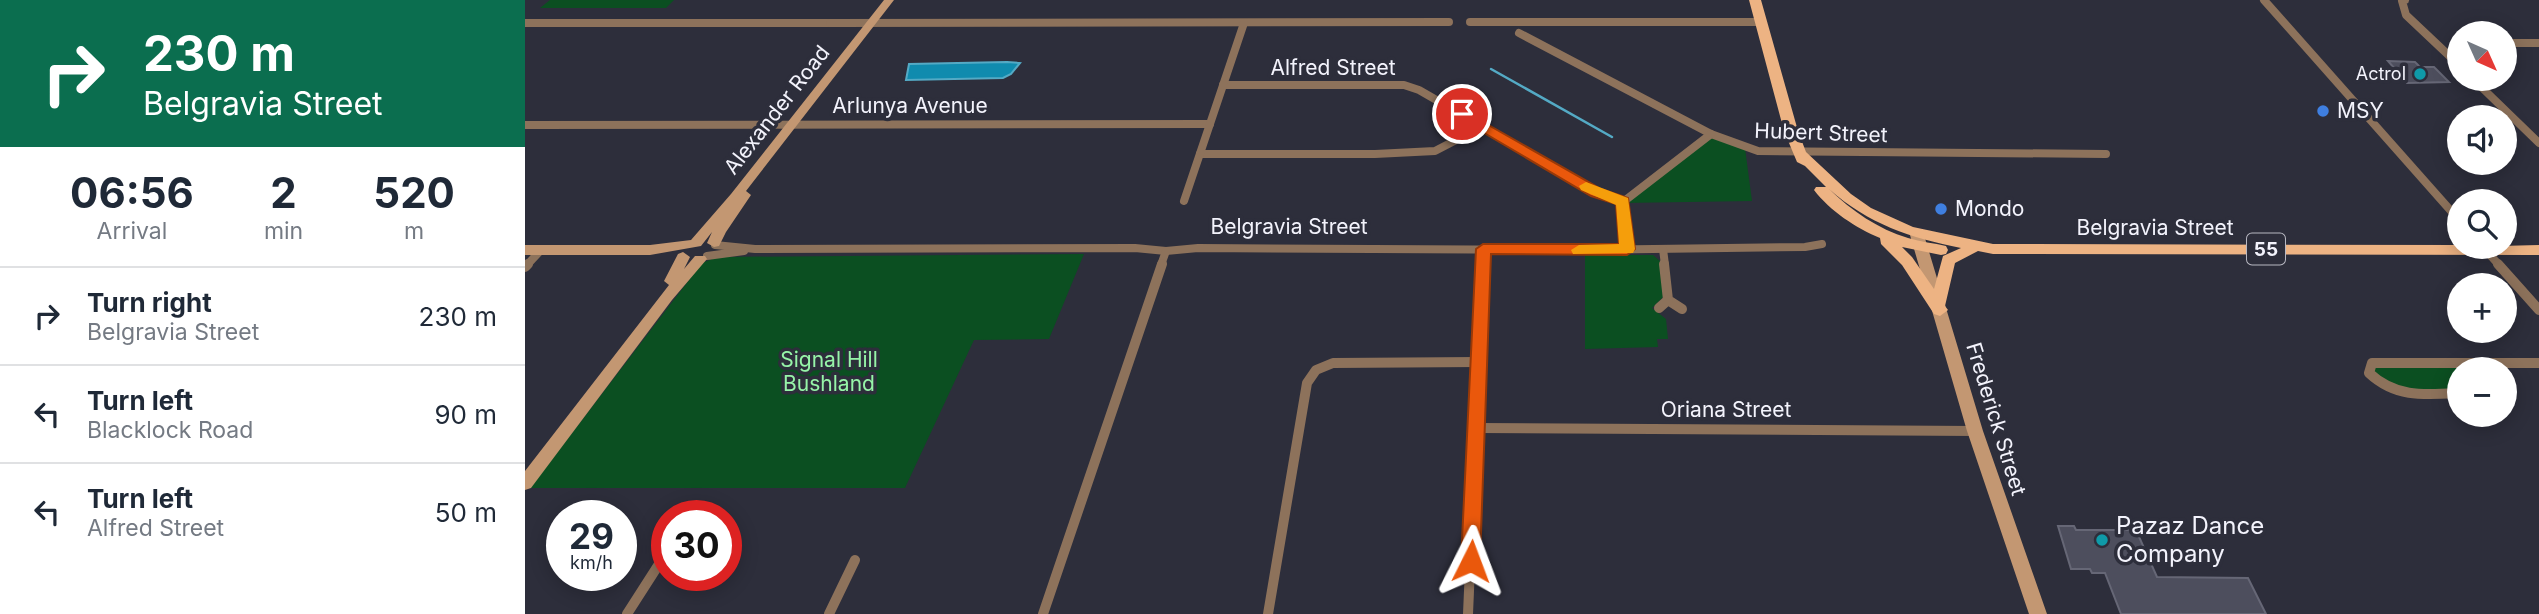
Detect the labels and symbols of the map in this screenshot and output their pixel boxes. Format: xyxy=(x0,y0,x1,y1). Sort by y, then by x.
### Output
north arrow xyxy=(2447,21,2517,91)
street label: Alexander Road xyxy=(719,40,835,179)
street label: Alfred Street xyxy=(1270,55,1396,80)
place label: Actrol xyxy=(2356,63,2406,84)
marker: Actrol xyxy=(2412,66,2428,82)
pin xyxy=(1432,84,1492,144)
street label: Arlunya Avenue xyxy=(832,93,988,118)
place label: MSY xyxy=(2337,98,2384,123)
marker: MSY xyxy=(2315,103,2331,119)
street label: Hubert Street xyxy=(1754,118,1888,147)
place label: Mondo xyxy=(1955,196,2024,221)
marker: Mondo xyxy=(1933,201,1949,217)
street label: Belgravia Street xyxy=(1210,214,1368,239)
street label: Belgravia Street xyxy=(2076,215,2234,240)
road number: 55 xyxy=(2247,233,2285,264)
street label: Frederick Street xyxy=(1961,339,2032,499)
park label: Signal Hill Bushland xyxy=(780,347,878,396)
street label: Oriana Street xyxy=(1661,397,1791,422)
speed limit sign: 30 xyxy=(651,500,742,591)
place label: Pazaz Dance Company xyxy=(2116,511,2264,568)
position arrow xyxy=(1434,524,1508,598)
marker: Pazaz Dance Company xyxy=(2094,532,2110,548)

